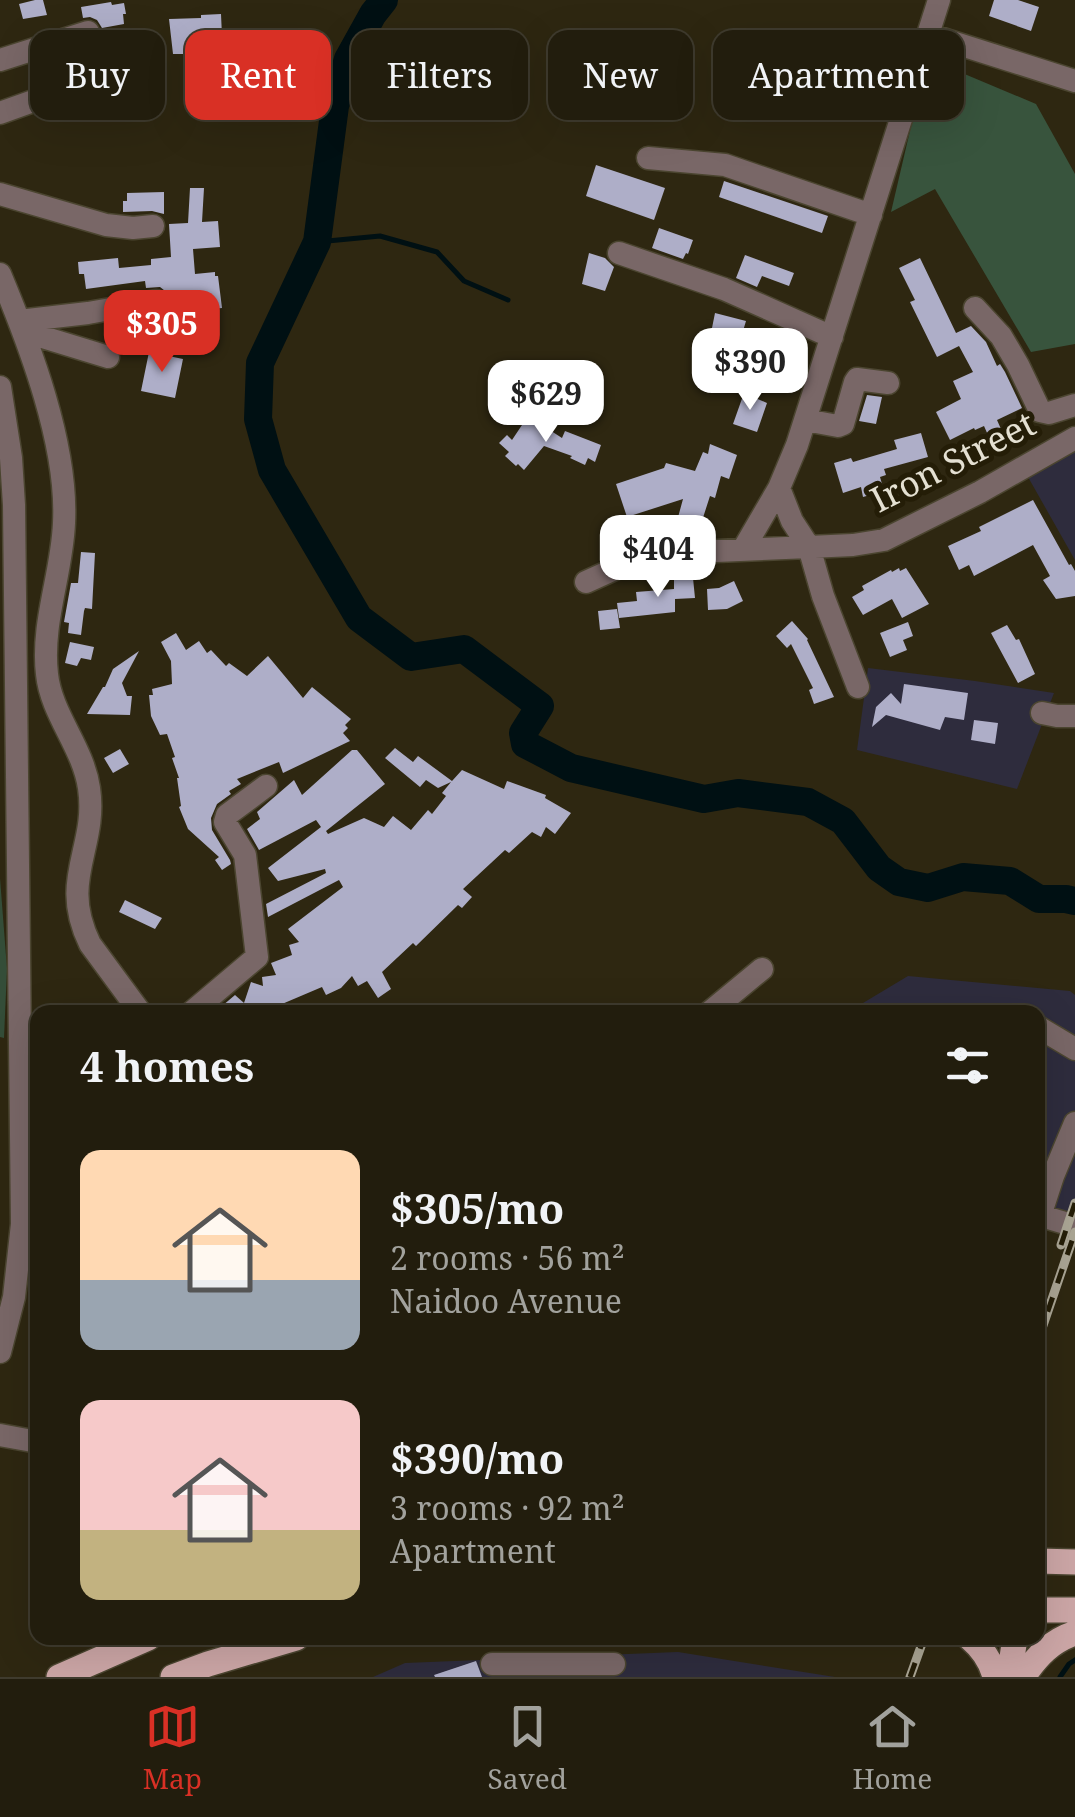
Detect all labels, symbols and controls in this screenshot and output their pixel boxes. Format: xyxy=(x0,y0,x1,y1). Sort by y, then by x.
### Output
chip: Buy xyxy=(30,30,165,120)
chip: Rent xyxy=(185,30,331,120)
chip: Filters xyxy=(351,30,528,120)
chip: New xyxy=(548,30,693,120)
chip: Apartment xyxy=(713,30,964,120)
pin: $305 xyxy=(103,290,221,375)
text: $305 xyxy=(126,301,198,344)
pin: $390 xyxy=(691,328,809,413)
text: $390 xyxy=(714,339,786,382)
pin: $629 xyxy=(487,360,605,445)
text: $629 xyxy=(510,371,582,414)
street label: Iron Street xyxy=(862,399,1043,522)
pin: $404 xyxy=(599,515,717,600)
text: $404 xyxy=(622,526,694,569)
text: 4 homes xyxy=(80,1037,254,1094)
icon: filters xyxy=(940,1038,995,1093)
text: $305/mo xyxy=(390,1179,564,1236)
icon: home xyxy=(160,1190,280,1310)
text: 2 rooms · 56 m² xyxy=(390,1236,625,1279)
text: Naidoo Avenue xyxy=(390,1279,622,1322)
text: $390/mo xyxy=(390,1429,564,1486)
icon: home xyxy=(160,1440,280,1560)
text: 3 rooms · 92 m² xyxy=(390,1486,625,1529)
text: Apartment xyxy=(390,1529,556,1572)
tab: Map xyxy=(143,1699,202,1797)
tab: Saved xyxy=(488,1699,567,1797)
tab: Home xyxy=(852,1699,932,1797)

